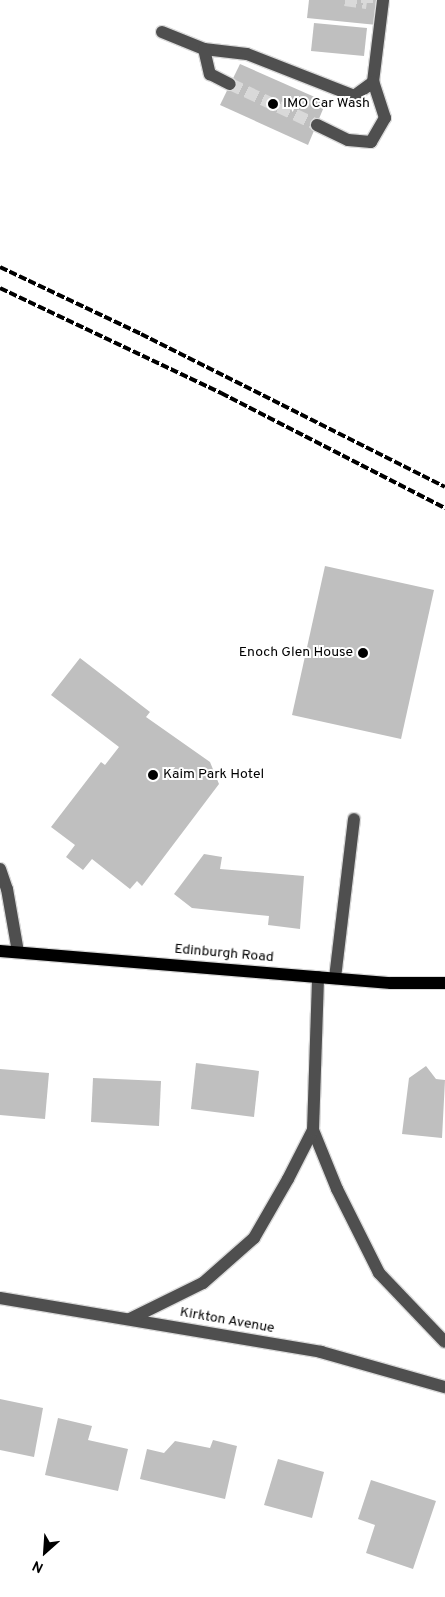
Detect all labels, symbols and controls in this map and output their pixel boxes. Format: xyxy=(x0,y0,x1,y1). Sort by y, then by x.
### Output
place label: IMO Car Wash xyxy=(283,96,370,112)
marker: IMO Car Wash xyxy=(267,98,279,110)
place label: Enoch Glen House xyxy=(239,645,353,661)
marker: Enoch Glen House xyxy=(357,647,369,659)
place label: Kaim Park Hotel xyxy=(163,767,264,783)
marker: Kaim Park Hotel xyxy=(147,769,159,781)
street label: Edinburgh Road xyxy=(174,941,274,967)
street label: Kirkton Avenue xyxy=(178,1304,276,1338)
north arrow xyxy=(20,1527,70,1577)
text: N xyxy=(30,1556,46,1576)

